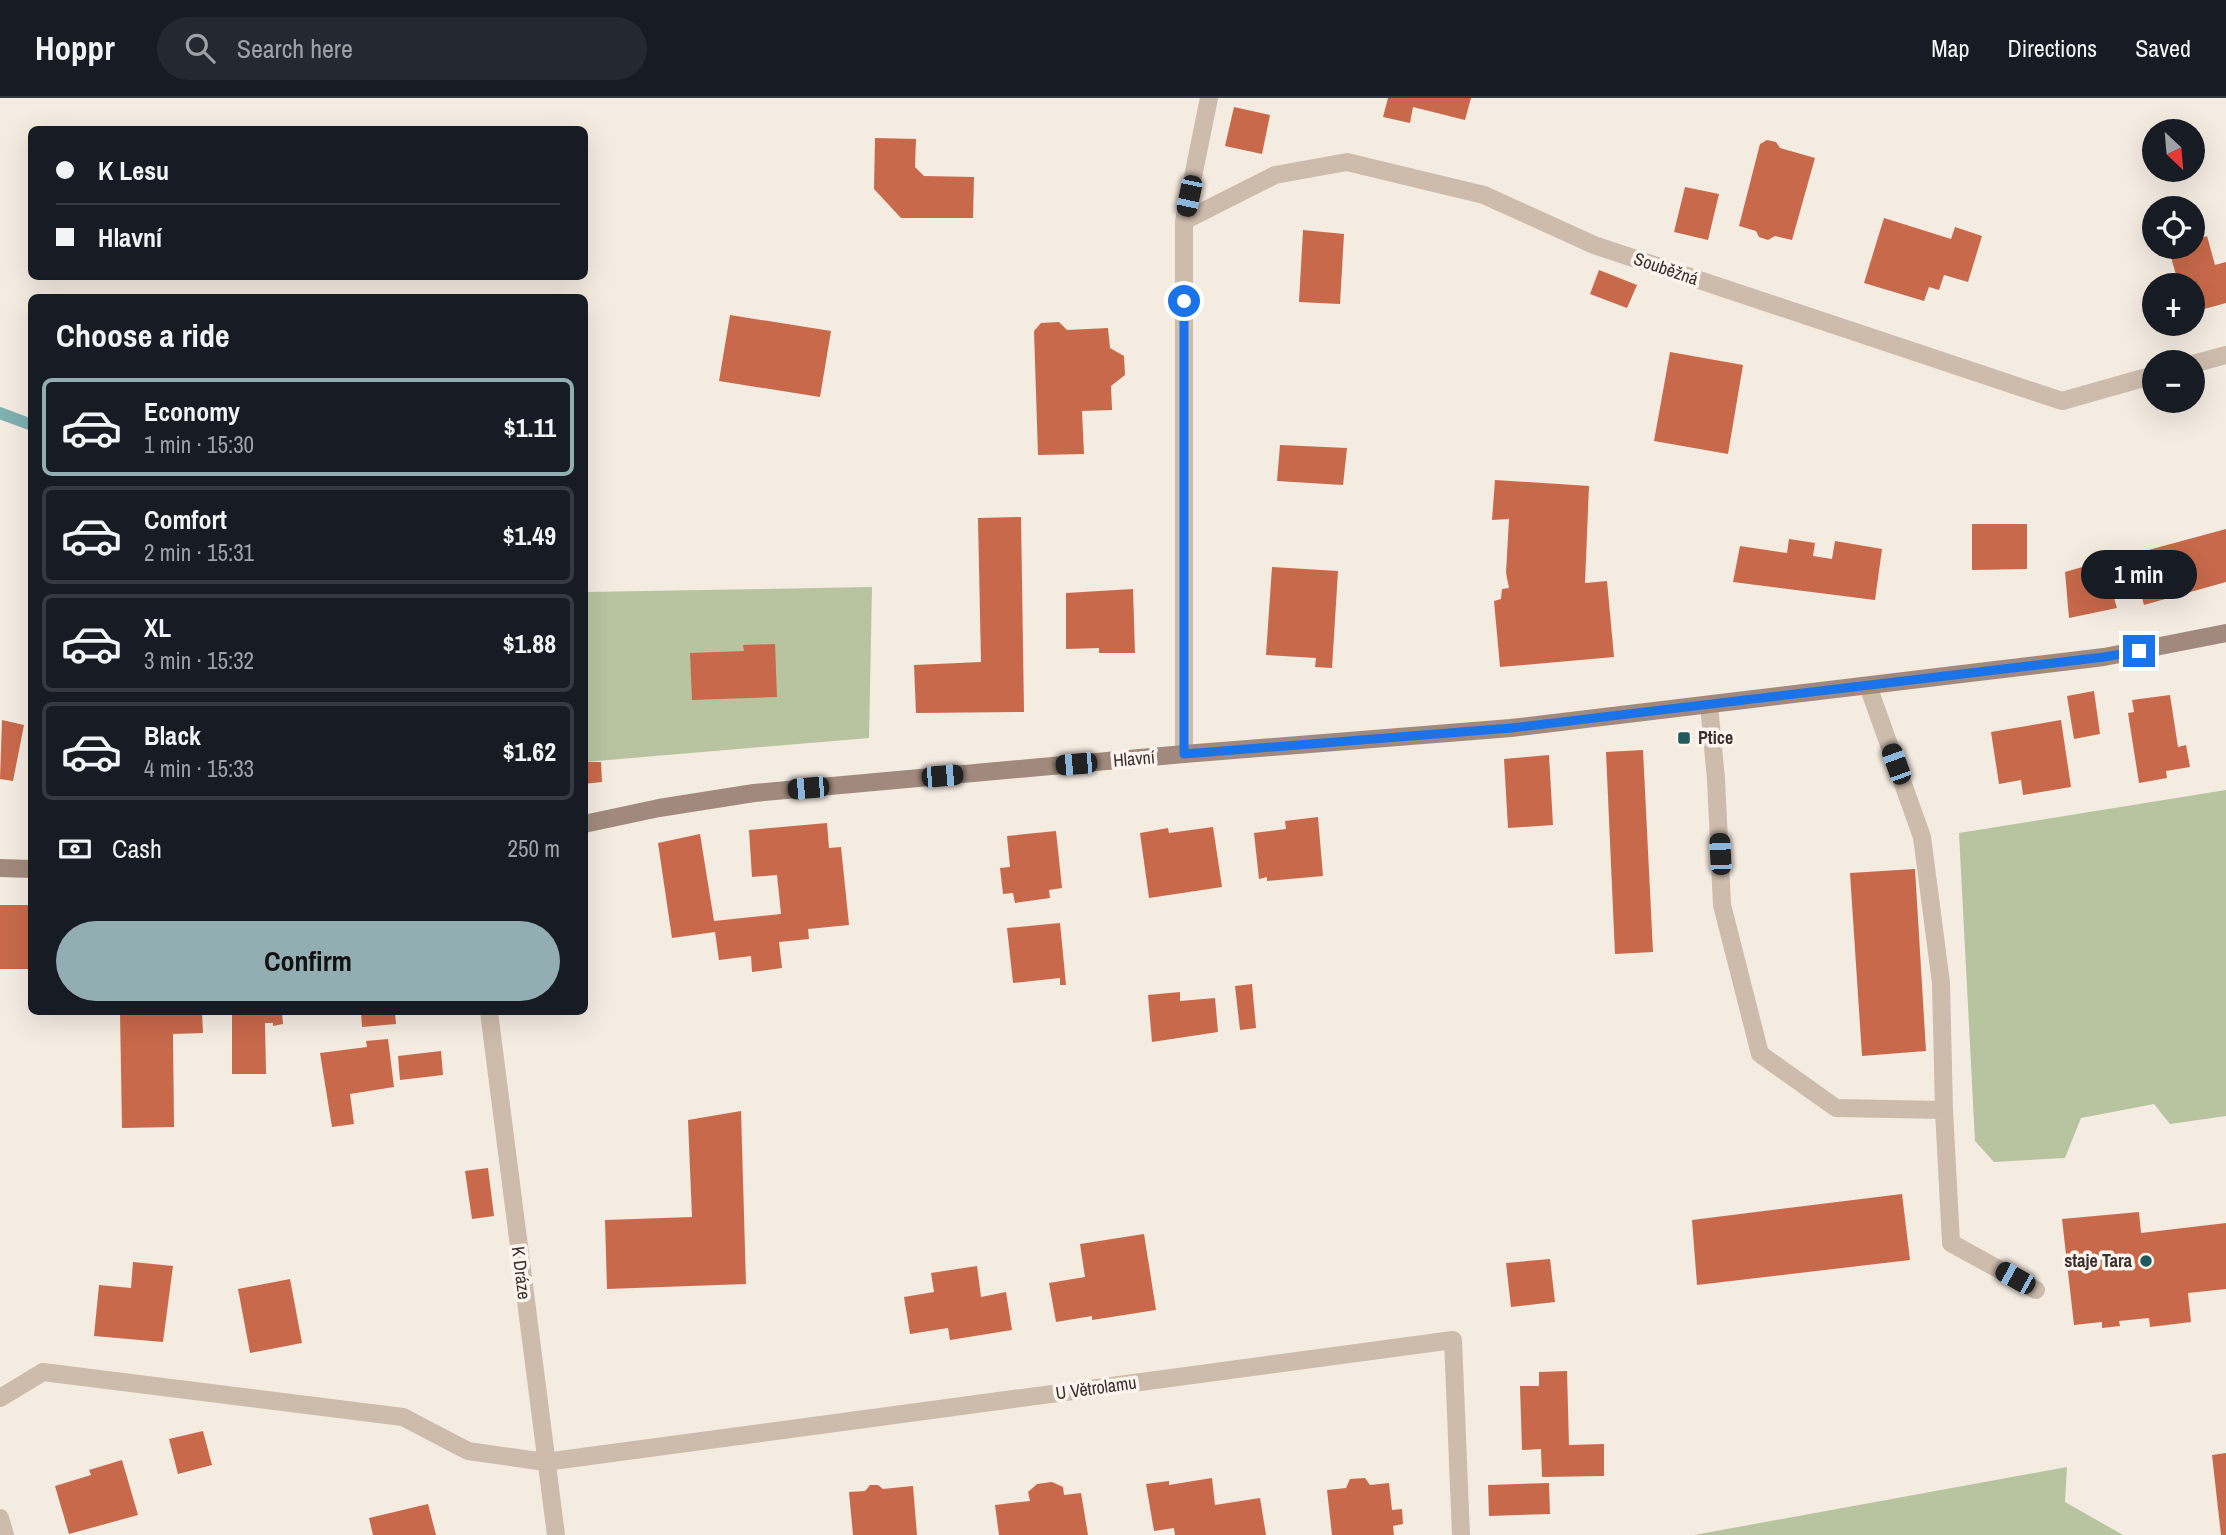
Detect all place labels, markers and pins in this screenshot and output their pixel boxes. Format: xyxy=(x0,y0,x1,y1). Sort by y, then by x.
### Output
place label: Ptice xyxy=(1698,725,1733,750)
marker: Ptice xyxy=(1676,730,1692,746)
place label: staje Tara xyxy=(2064,1248,2133,1273)
marker: staje Tara xyxy=(2138,1253,2154,1269)

